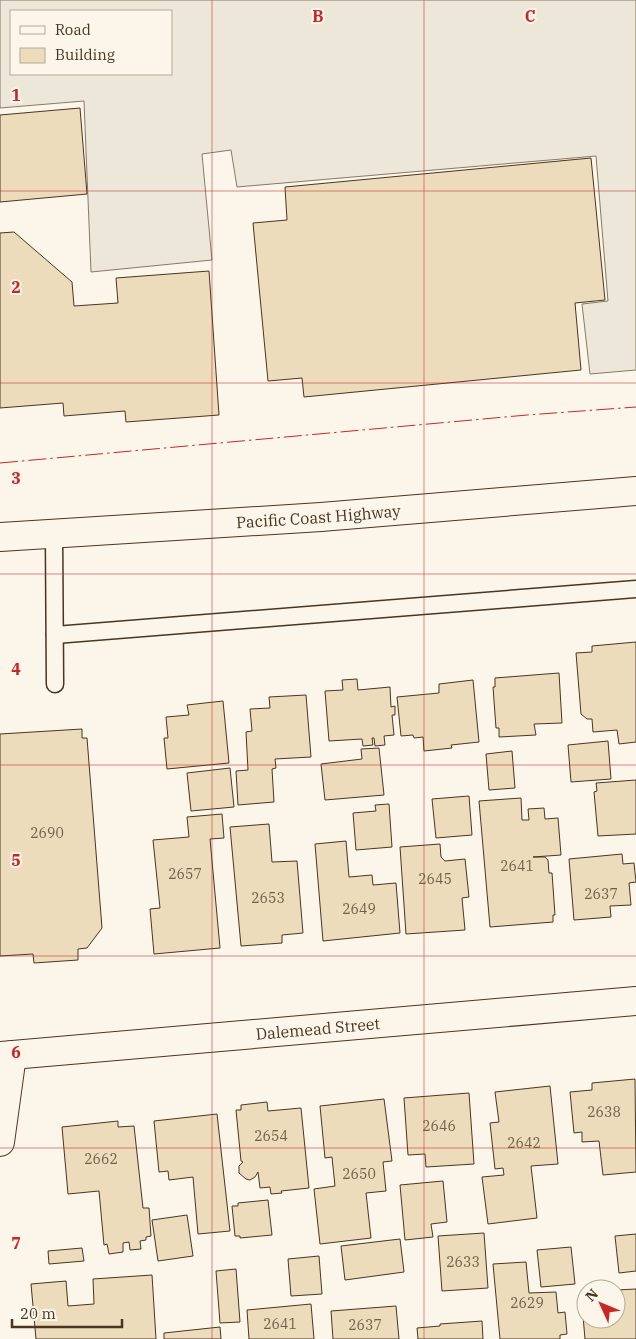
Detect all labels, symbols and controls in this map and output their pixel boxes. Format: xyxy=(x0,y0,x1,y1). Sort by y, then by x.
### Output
text: B xyxy=(312,6,324,26)
text: C xyxy=(525,6,535,26)
legend xyxy=(10,10,172,75)
text: Road xyxy=(55,20,91,39)
text: Building xyxy=(55,45,115,64)
text: 1 xyxy=(11,85,21,105)
text: 2 xyxy=(11,277,21,297)
text: 3 xyxy=(11,468,21,488)
street label: Pacific Coast Highway xyxy=(236,500,402,532)
text: 4 xyxy=(11,659,21,679)
house number: 2690 xyxy=(30,824,64,842)
text: 5 xyxy=(11,850,21,870)
house number: 2641 xyxy=(500,857,534,875)
house number: 2657 xyxy=(168,865,202,883)
house number: 2645 xyxy=(418,870,452,888)
house number: 2637 xyxy=(584,885,618,903)
house number: 2653 xyxy=(251,889,285,907)
house number: 2649 xyxy=(342,900,376,918)
street label: Dalemead Street xyxy=(255,1013,381,1044)
text: 6 xyxy=(11,1042,21,1062)
house number: 2638 xyxy=(587,1103,621,1121)
house number: 2646 xyxy=(422,1117,456,1135)
house number: 2654 xyxy=(254,1127,288,1145)
house number: 2642 xyxy=(507,1134,541,1152)
house number: 2662 xyxy=(84,1150,118,1168)
house number: 2650 xyxy=(342,1165,376,1183)
text: 7 xyxy=(11,1233,21,1253)
house number: 2633 xyxy=(446,1253,480,1271)
north arrow xyxy=(576,1279,626,1329)
text: N xyxy=(581,1285,602,1305)
house number: 2629 xyxy=(510,1294,544,1312)
scale bar xyxy=(12,1296,122,1328)
text: 20 m xyxy=(20,1304,56,1323)
house number: 2641 xyxy=(263,1315,297,1333)
house number: 2637 xyxy=(348,1316,382,1334)

